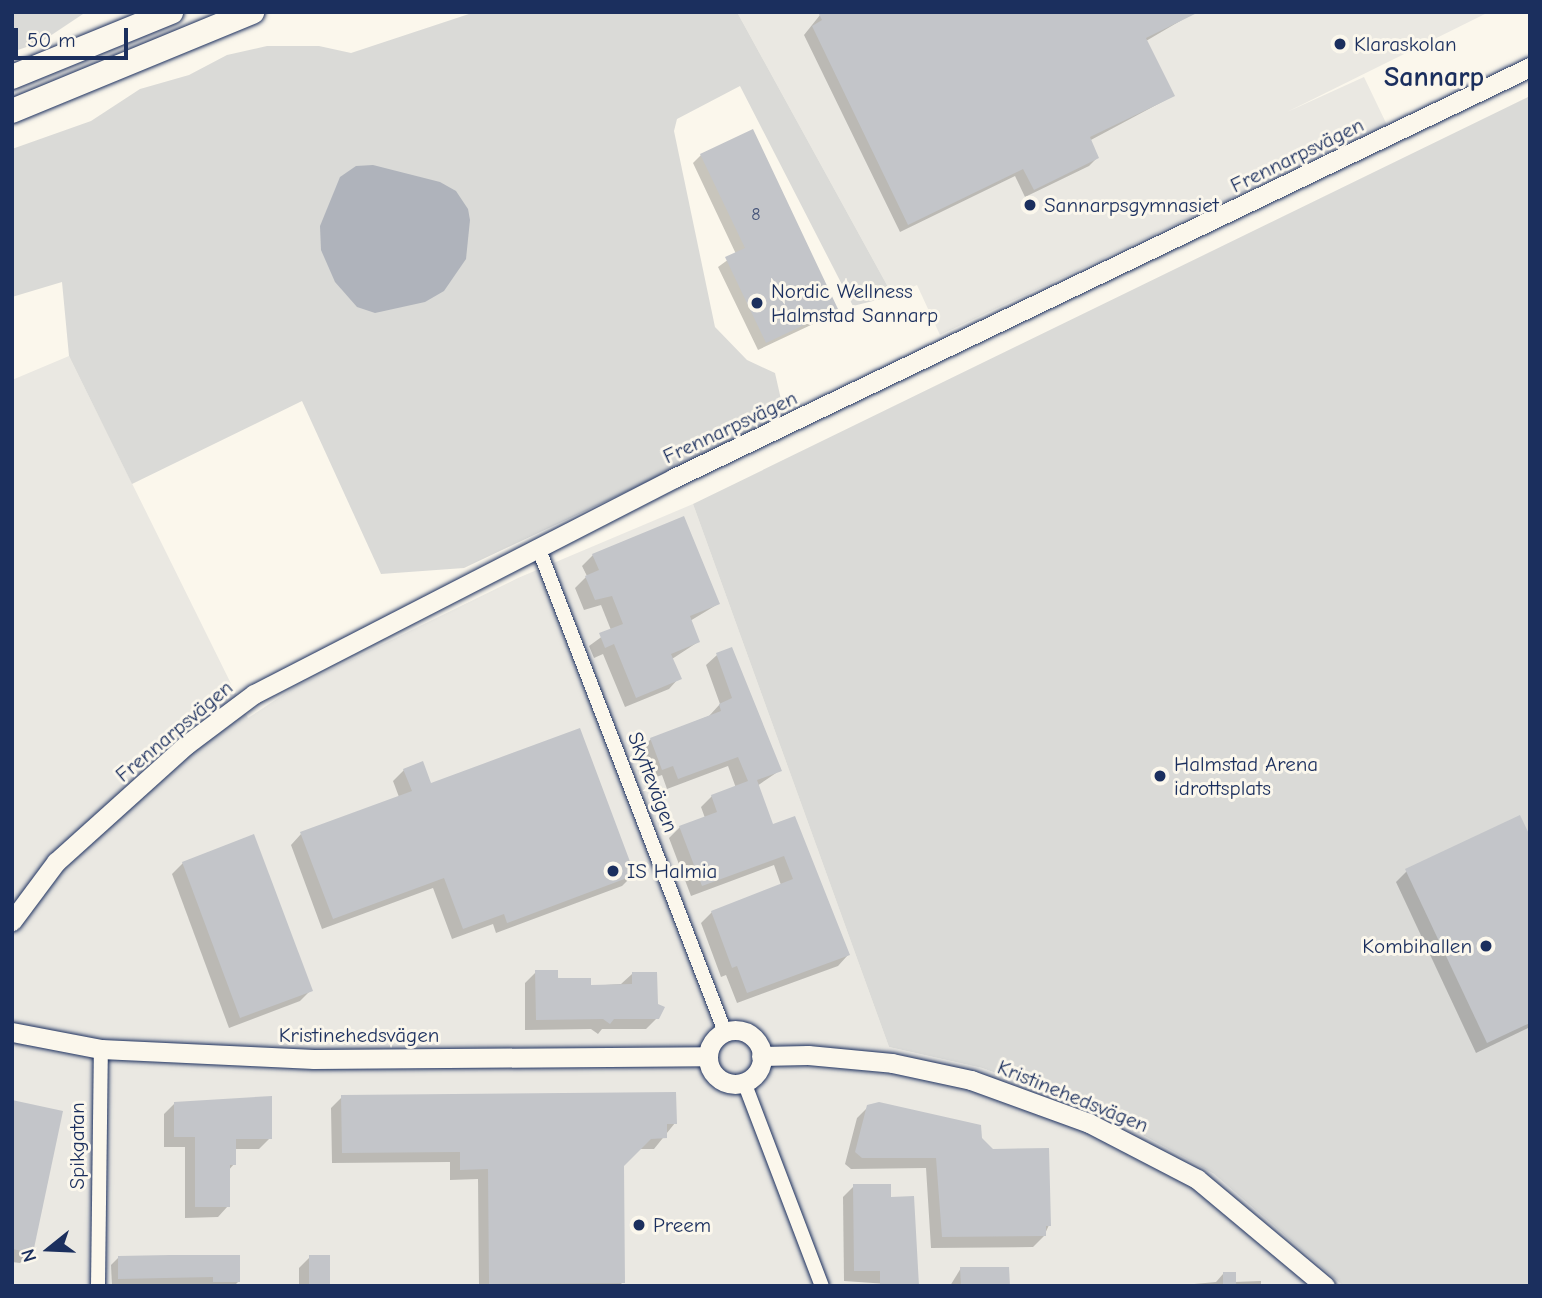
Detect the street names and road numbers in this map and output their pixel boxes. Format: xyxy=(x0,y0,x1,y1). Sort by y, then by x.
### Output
street label: Frennarpsvägen xyxy=(1226,112,1368,198)
street label: Frennarpsvägen xyxy=(659,385,801,469)
street label: Frennarpsvägen xyxy=(110,675,238,787)
street label: Skyttevägen xyxy=(622,728,684,836)
street label: Kristinehedsvägen xyxy=(279,1022,439,1048)
street label: Kristinehedsvägen xyxy=(994,1054,1152,1138)
street label: Spikgatan xyxy=(64,1102,90,1190)

